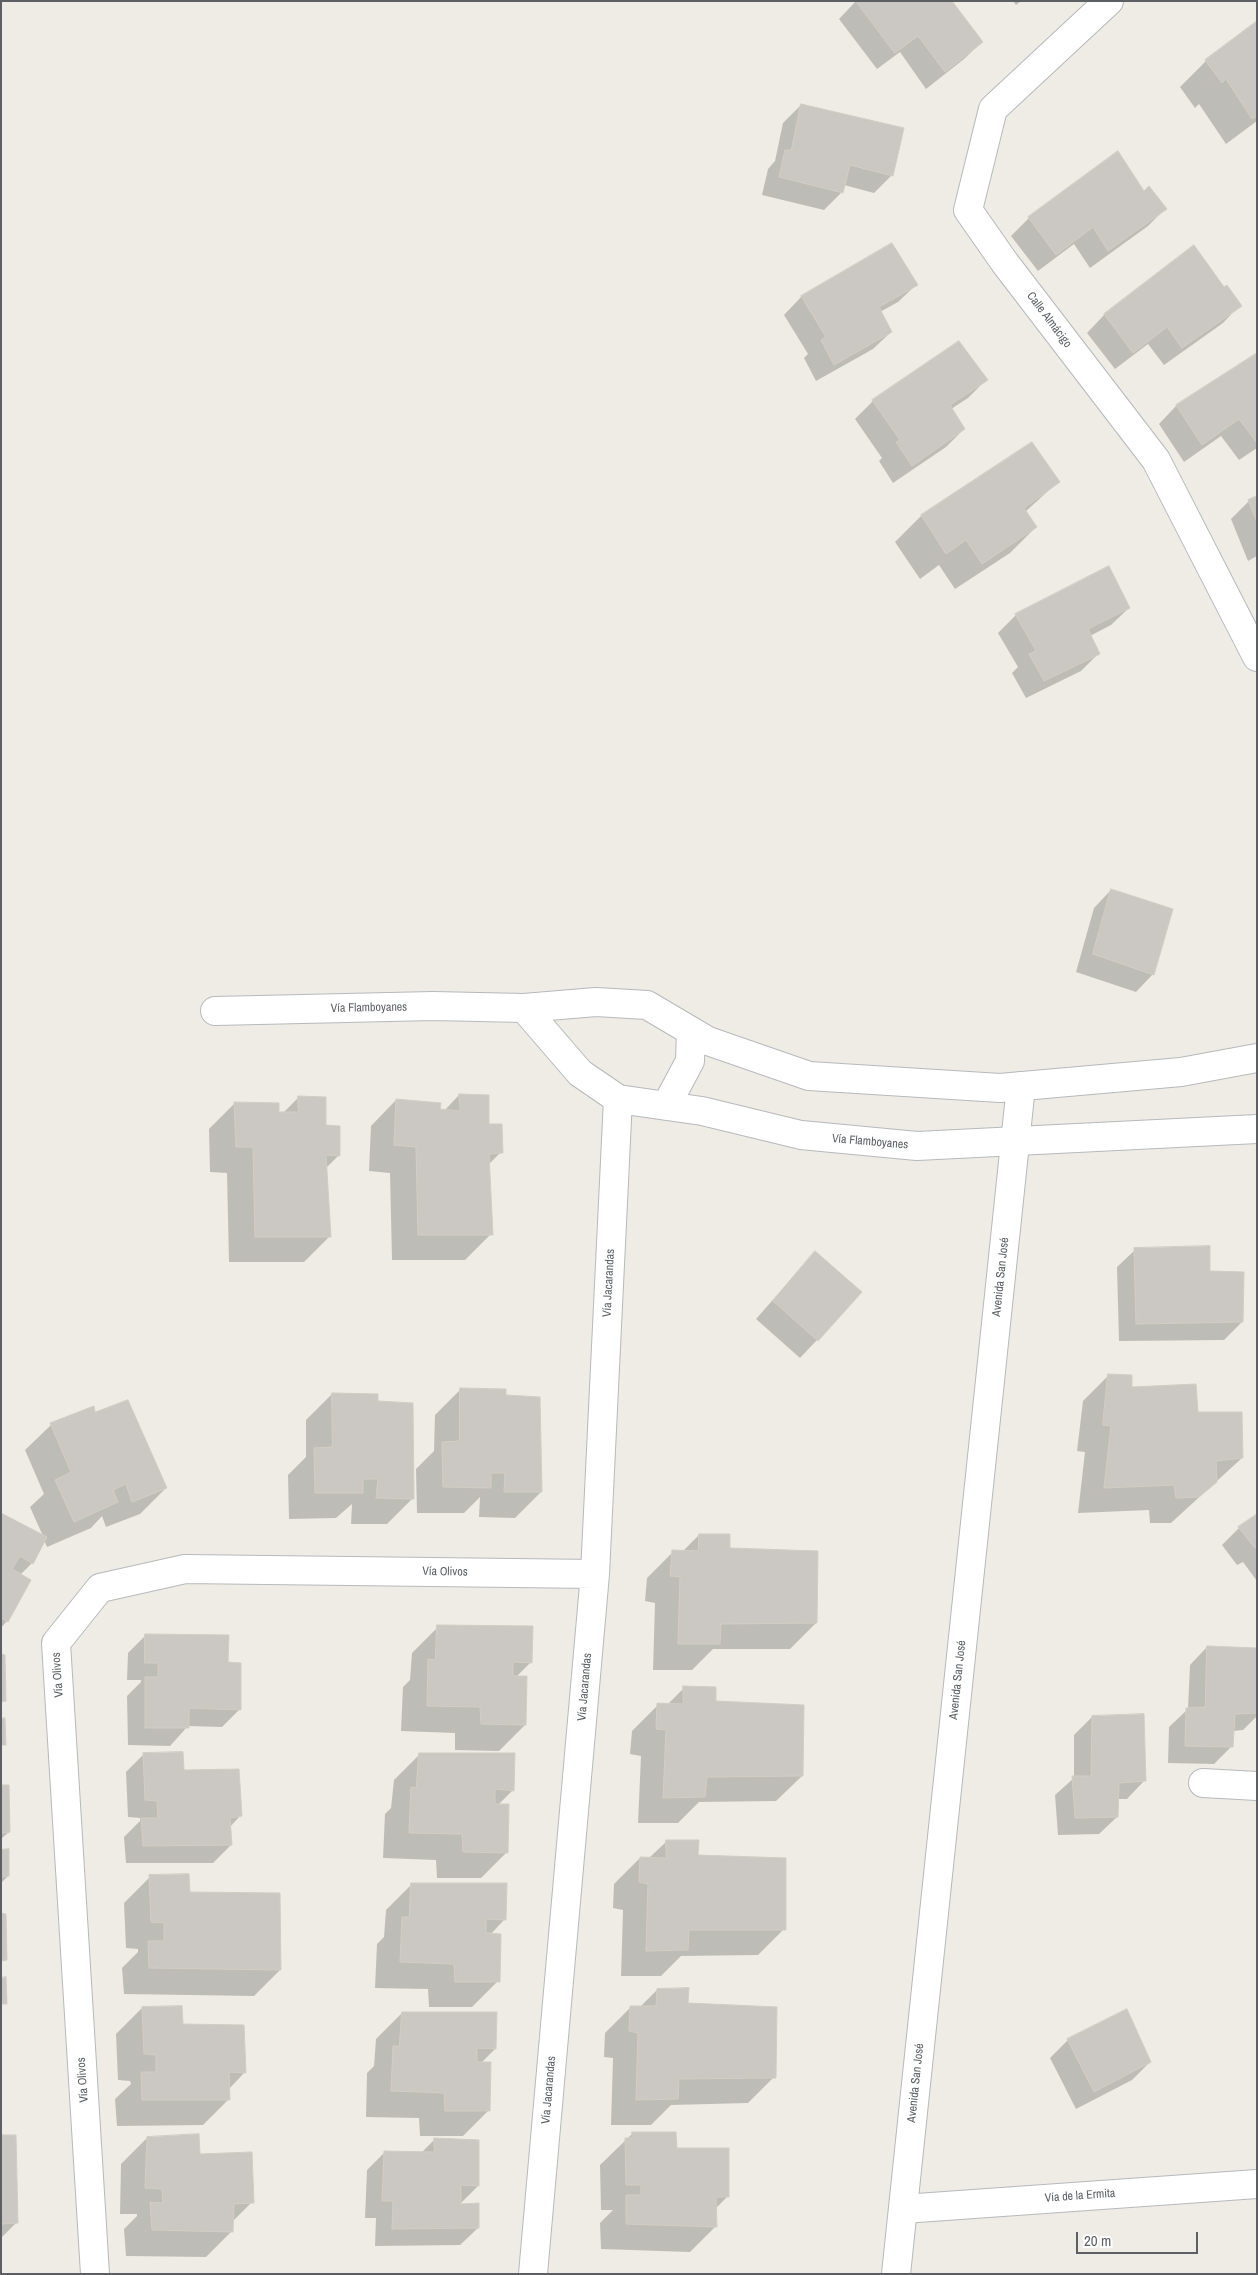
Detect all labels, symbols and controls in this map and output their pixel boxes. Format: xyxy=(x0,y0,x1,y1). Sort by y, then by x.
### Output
street label: Calle Almácigo xyxy=(1023,289,1075,351)
street label: Vía Flamboyanes xyxy=(331,1000,407,1016)
street label: Vía Flamboyanes xyxy=(831,1131,909,1153)
street label: Avenida San José xyxy=(990,1237,1012,1317)
street label: Vía Jacarandas xyxy=(600,1249,618,1317)
street label: Vía Olivos xyxy=(422,1564,468,1580)
street label: Avenida San José xyxy=(947,1640,969,1720)
street label: Vía Olivos xyxy=(49,1652,67,1698)
street label: Vía Jacarandas xyxy=(575,1652,595,1722)
street label: Avenida San José xyxy=(905,2043,927,2123)
street label: Vía Jacarandas xyxy=(539,2055,559,2125)
street label: Vía Olivos xyxy=(74,2057,92,2103)
street label: Vía de la Ermita xyxy=(1044,2186,1116,2206)
scale bar xyxy=(1078,2222,1200,2254)
text: 20 m xyxy=(1084,2230,1111,2251)

